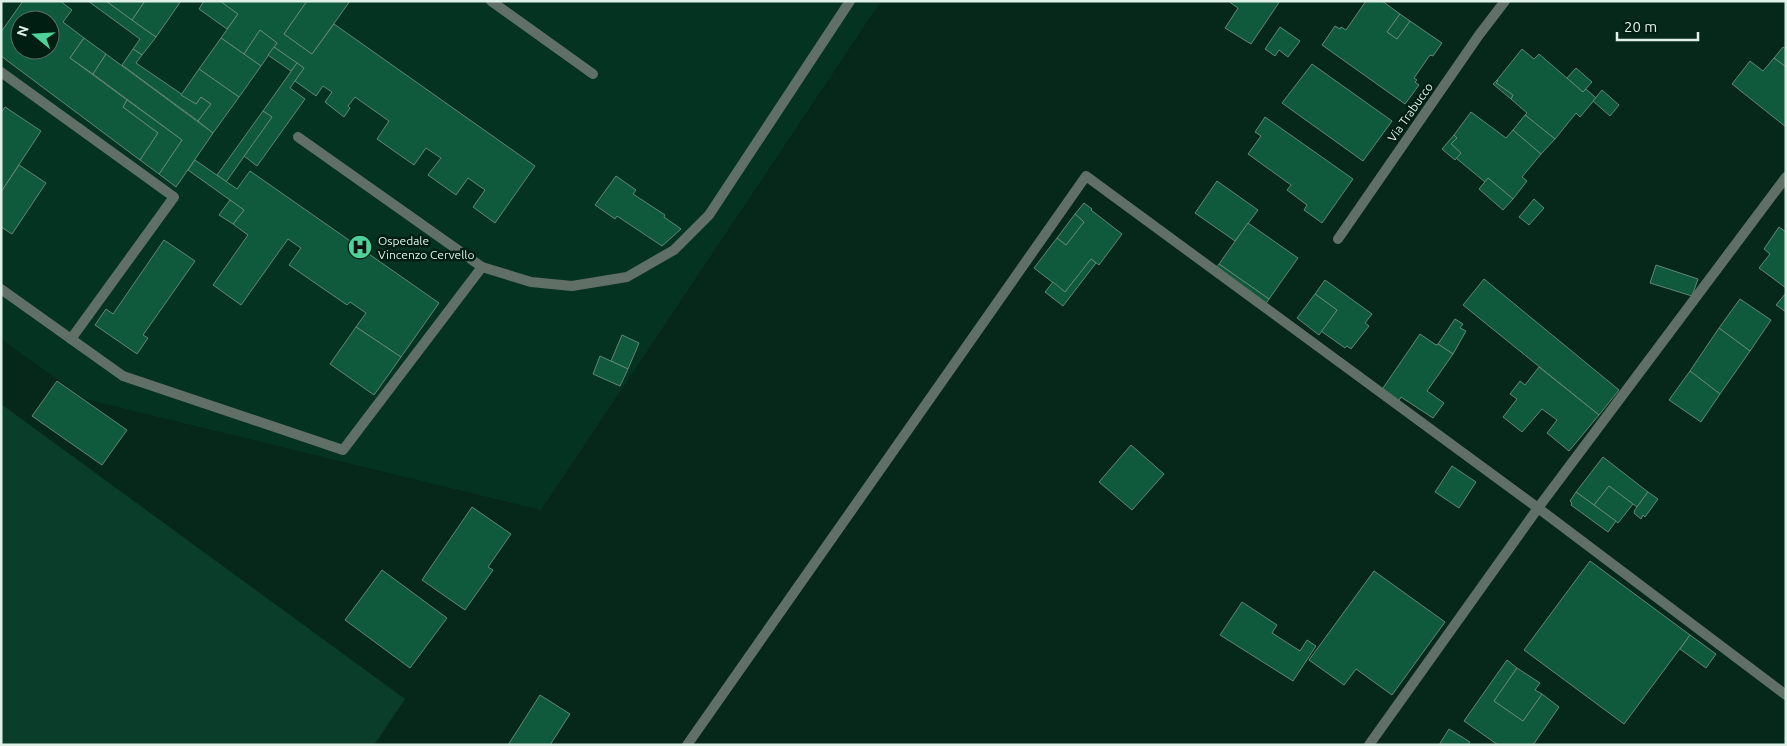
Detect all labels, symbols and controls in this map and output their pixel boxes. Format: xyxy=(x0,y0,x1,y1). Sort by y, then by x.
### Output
north arrow xyxy=(10,10,60,60)
scale bar xyxy=(1617,10,1698,42)
text: 20 m xyxy=(1624,18,1657,35)
text: N xyxy=(13,24,32,38)
street label: Via Trabucco xyxy=(1385,80,1435,144)
hospital icon: Ospedale Vincenzo Cervello xyxy=(347,234,373,260)
place label: Ospedale Vincenzo Cervello xyxy=(378,234,475,261)

